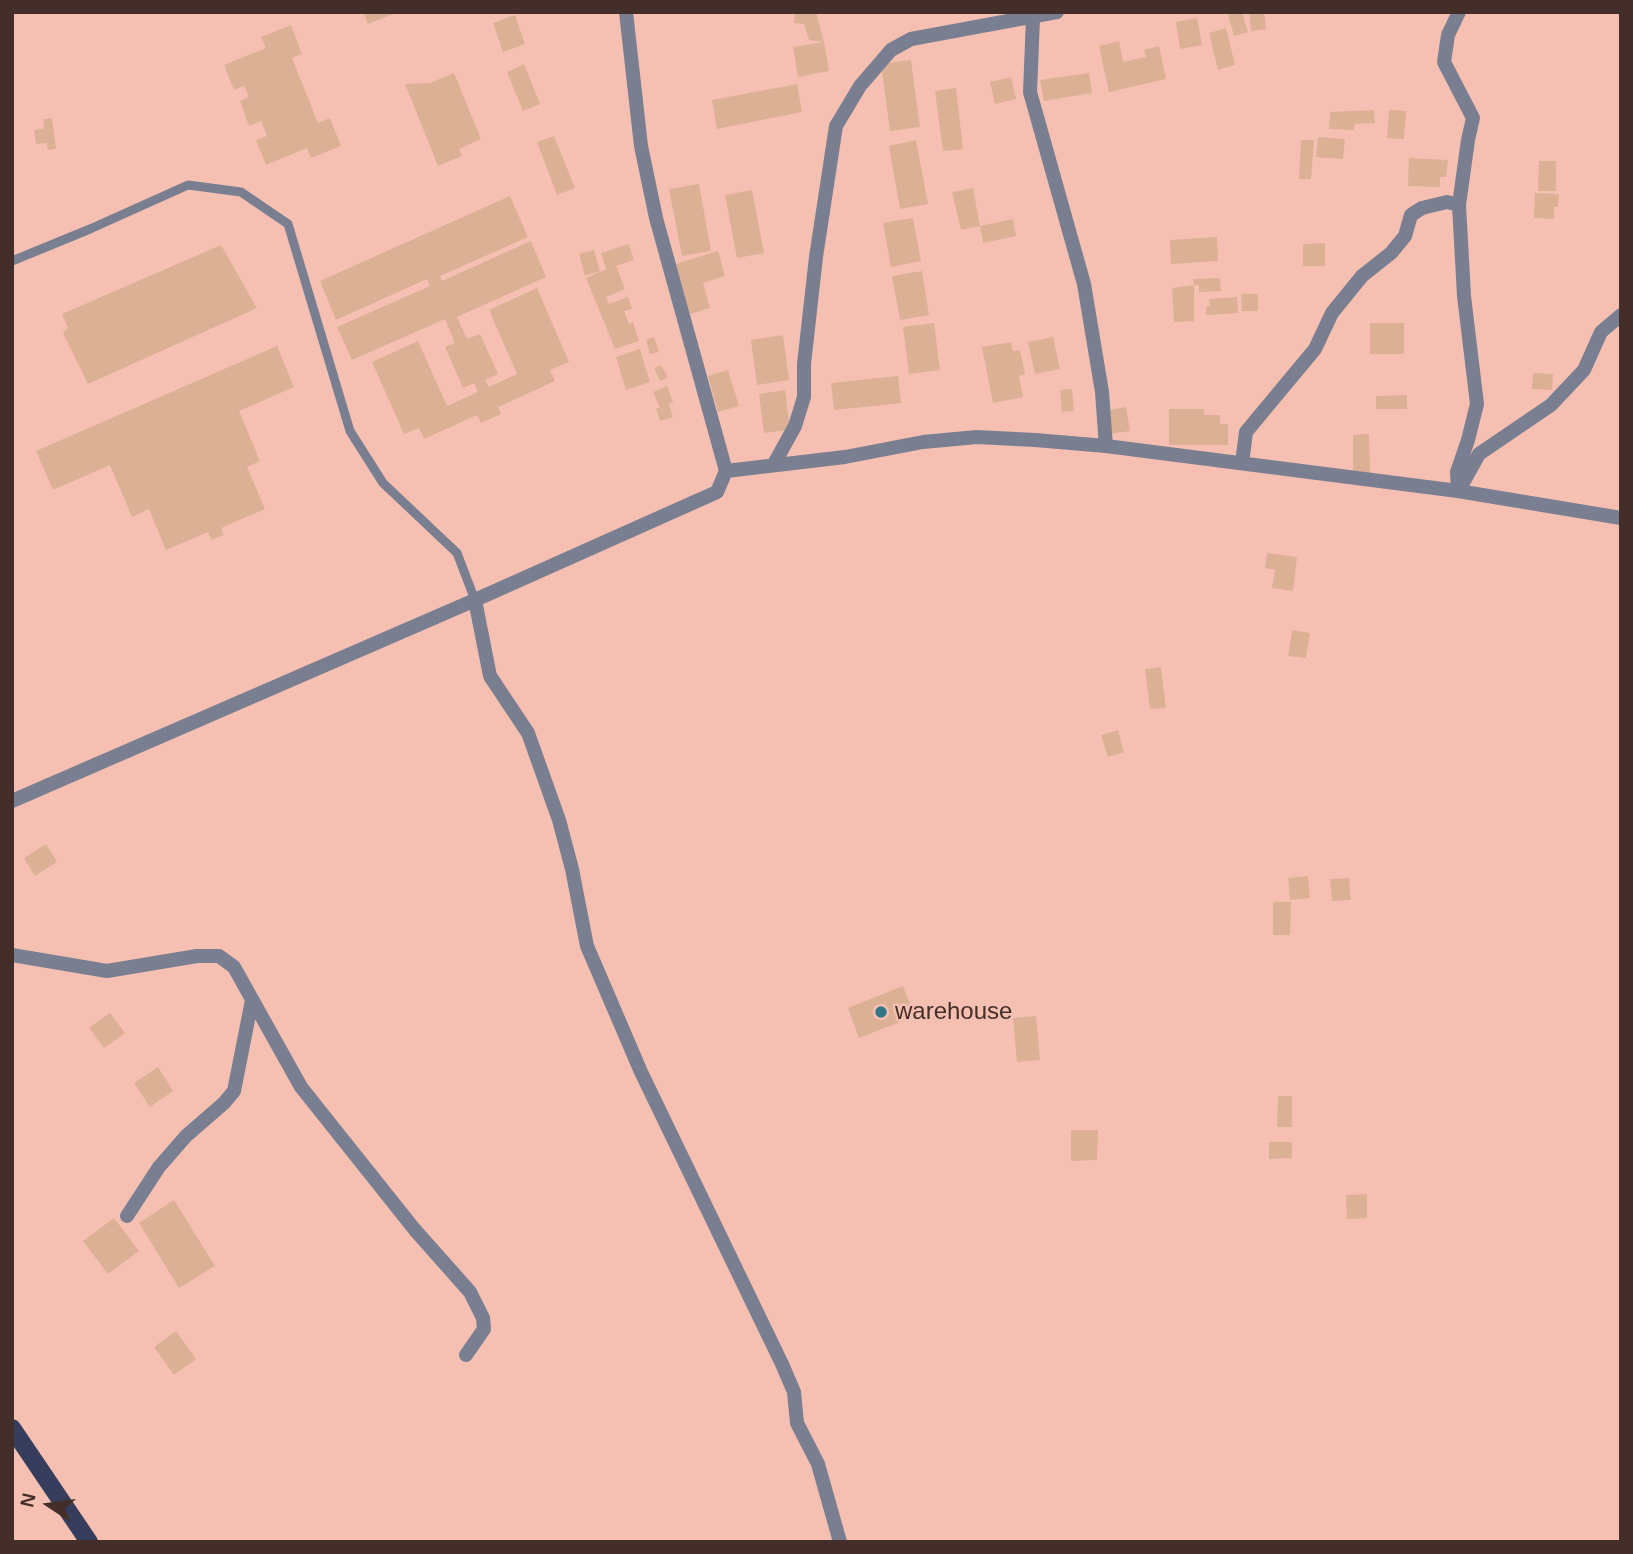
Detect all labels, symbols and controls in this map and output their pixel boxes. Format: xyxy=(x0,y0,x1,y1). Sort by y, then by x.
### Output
place label: warehouse xyxy=(895,998,1012,1026)
marker: warehouse xyxy=(873,1004,889,1020)
north arrow xyxy=(14,1470,84,1540)
text: N xyxy=(16,1491,40,1509)

